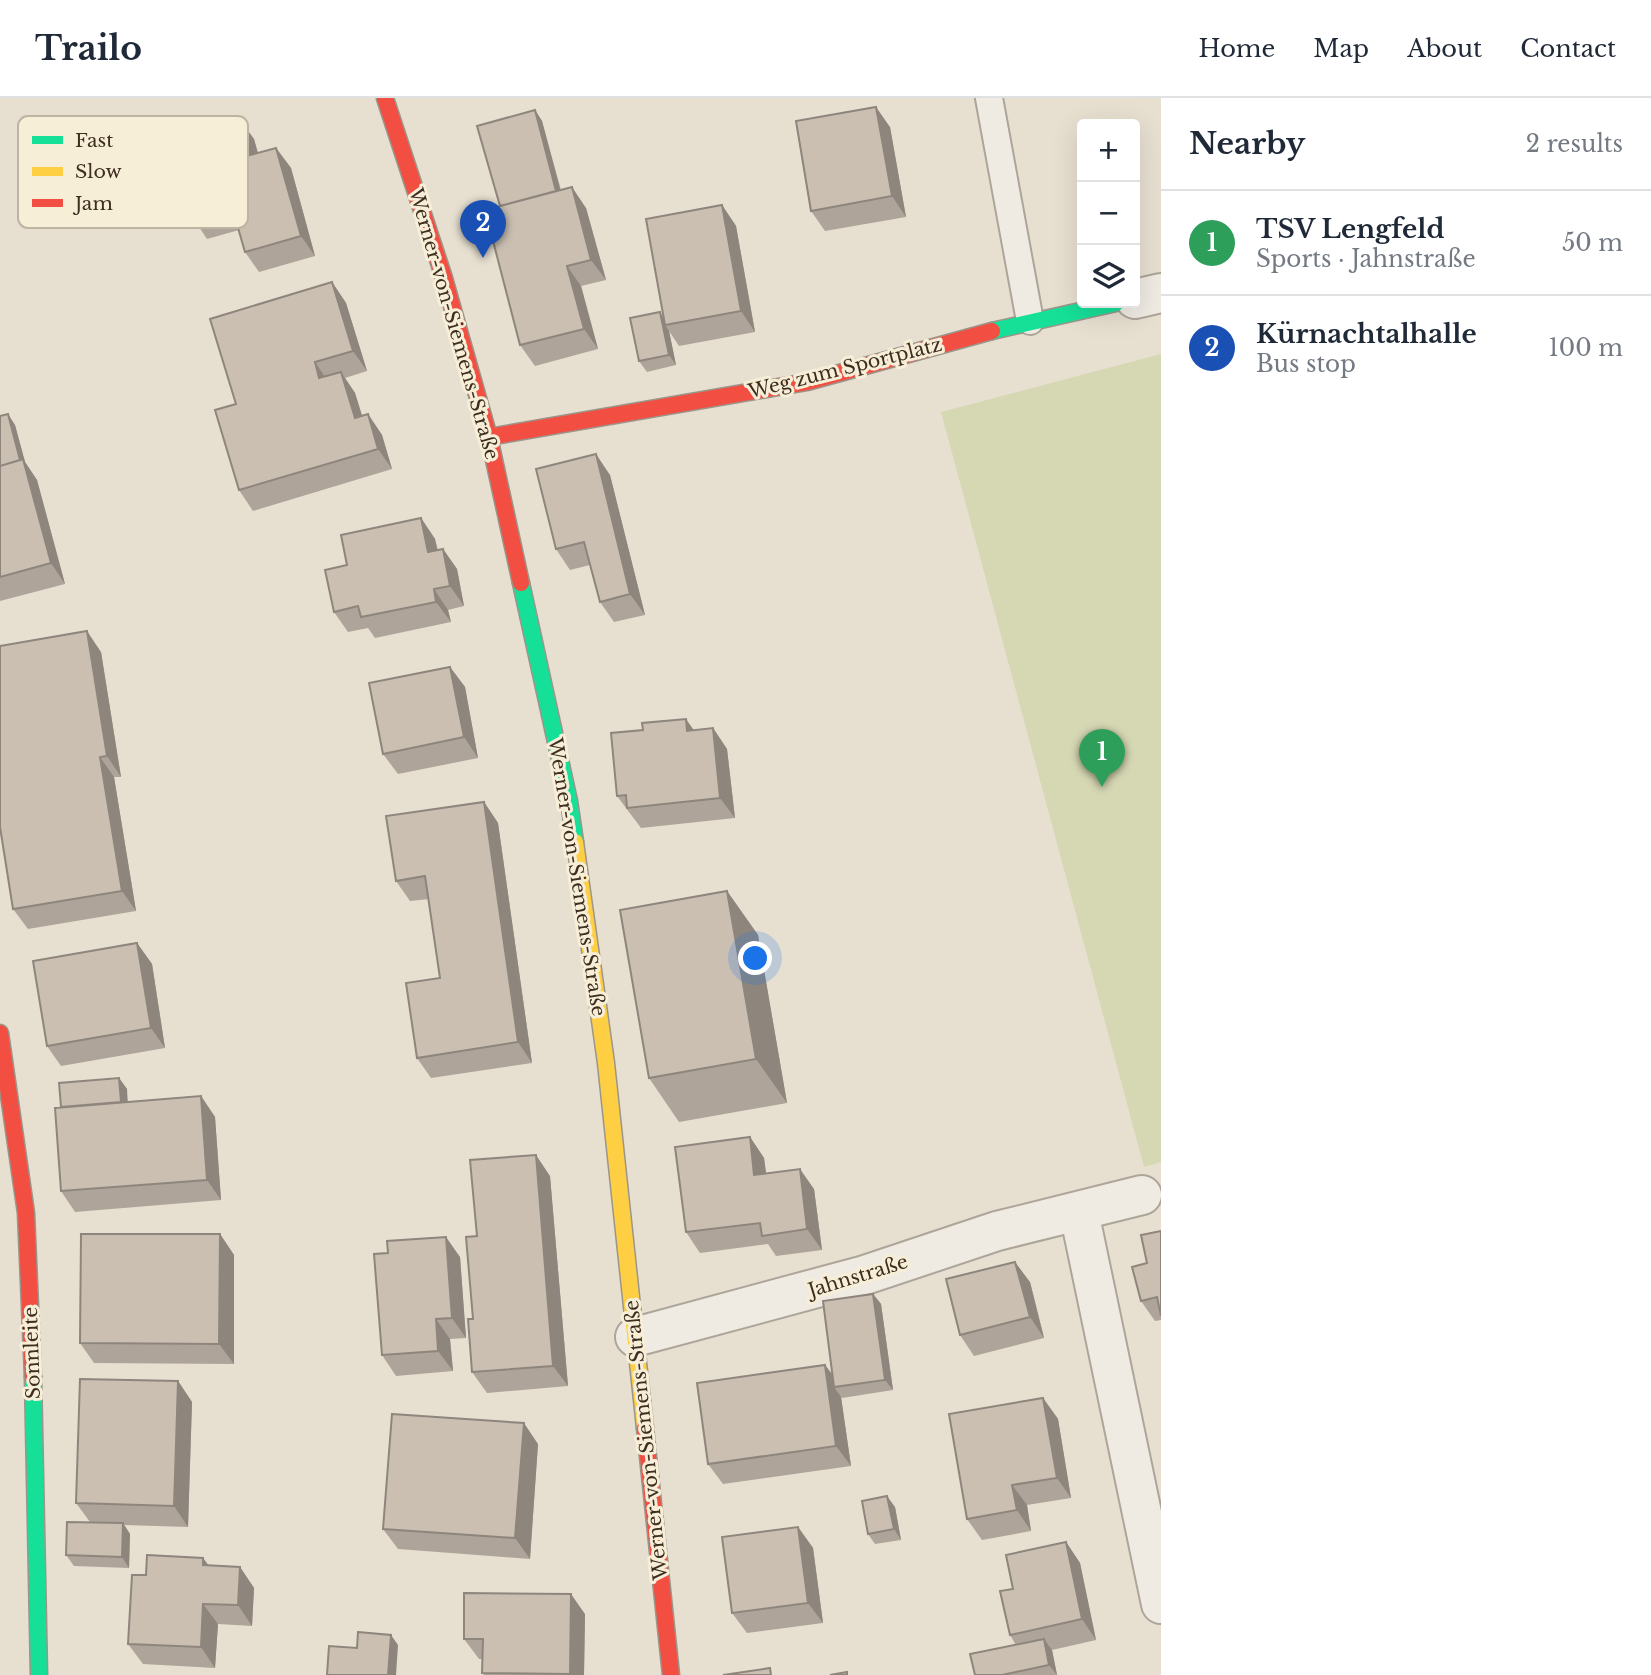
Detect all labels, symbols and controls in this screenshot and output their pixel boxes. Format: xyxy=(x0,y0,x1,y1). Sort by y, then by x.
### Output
text: Trailo xyxy=(35,28,142,69)
text: Home xyxy=(1199,34,1275,63)
text: Map xyxy=(1313,34,1369,63)
text: About xyxy=(1407,34,1482,63)
text: Contact xyxy=(1520,34,1616,63)
legend xyxy=(18,116,248,228)
map controls xyxy=(1077,119,1140,308)
button: + xyxy=(1077,119,1140,182)
text: Nearby xyxy=(1189,125,1305,162)
text: Fast xyxy=(75,129,114,152)
text: 2 results xyxy=(1526,130,1623,158)
text: Slow xyxy=(75,160,122,183)
button: − xyxy=(1077,182,1140,245)
street label: Werner-von-Siemens-Straße xyxy=(404,185,504,462)
text: Jam xyxy=(72,192,113,215)
pin: 2 xyxy=(460,200,506,258)
text: TSV Lengfeld xyxy=(1256,213,1445,245)
text: 1 xyxy=(1207,229,1217,257)
text: 50 m xyxy=(1562,229,1623,257)
button: layers xyxy=(1077,245,1140,308)
text: Sports · Jahnstraße xyxy=(1256,245,1476,273)
text: Kürnachtalhalle xyxy=(1256,318,1477,350)
street label: Weg zum Sportplatz xyxy=(745,333,944,403)
text: 2 xyxy=(1205,334,1219,362)
text: 100 m xyxy=(1549,334,1623,362)
text: Bus stop xyxy=(1256,350,1356,378)
pin: 1 xyxy=(1079,729,1125,787)
street label: Werner-von-Siemens-Straße xyxy=(543,735,610,1018)
your location xyxy=(738,941,772,975)
street label: Jahnstraße xyxy=(803,1250,911,1303)
street label: Werner-von-Siemens-Straße xyxy=(620,1299,672,1582)
street label: Sonnleite xyxy=(19,1306,45,1400)

